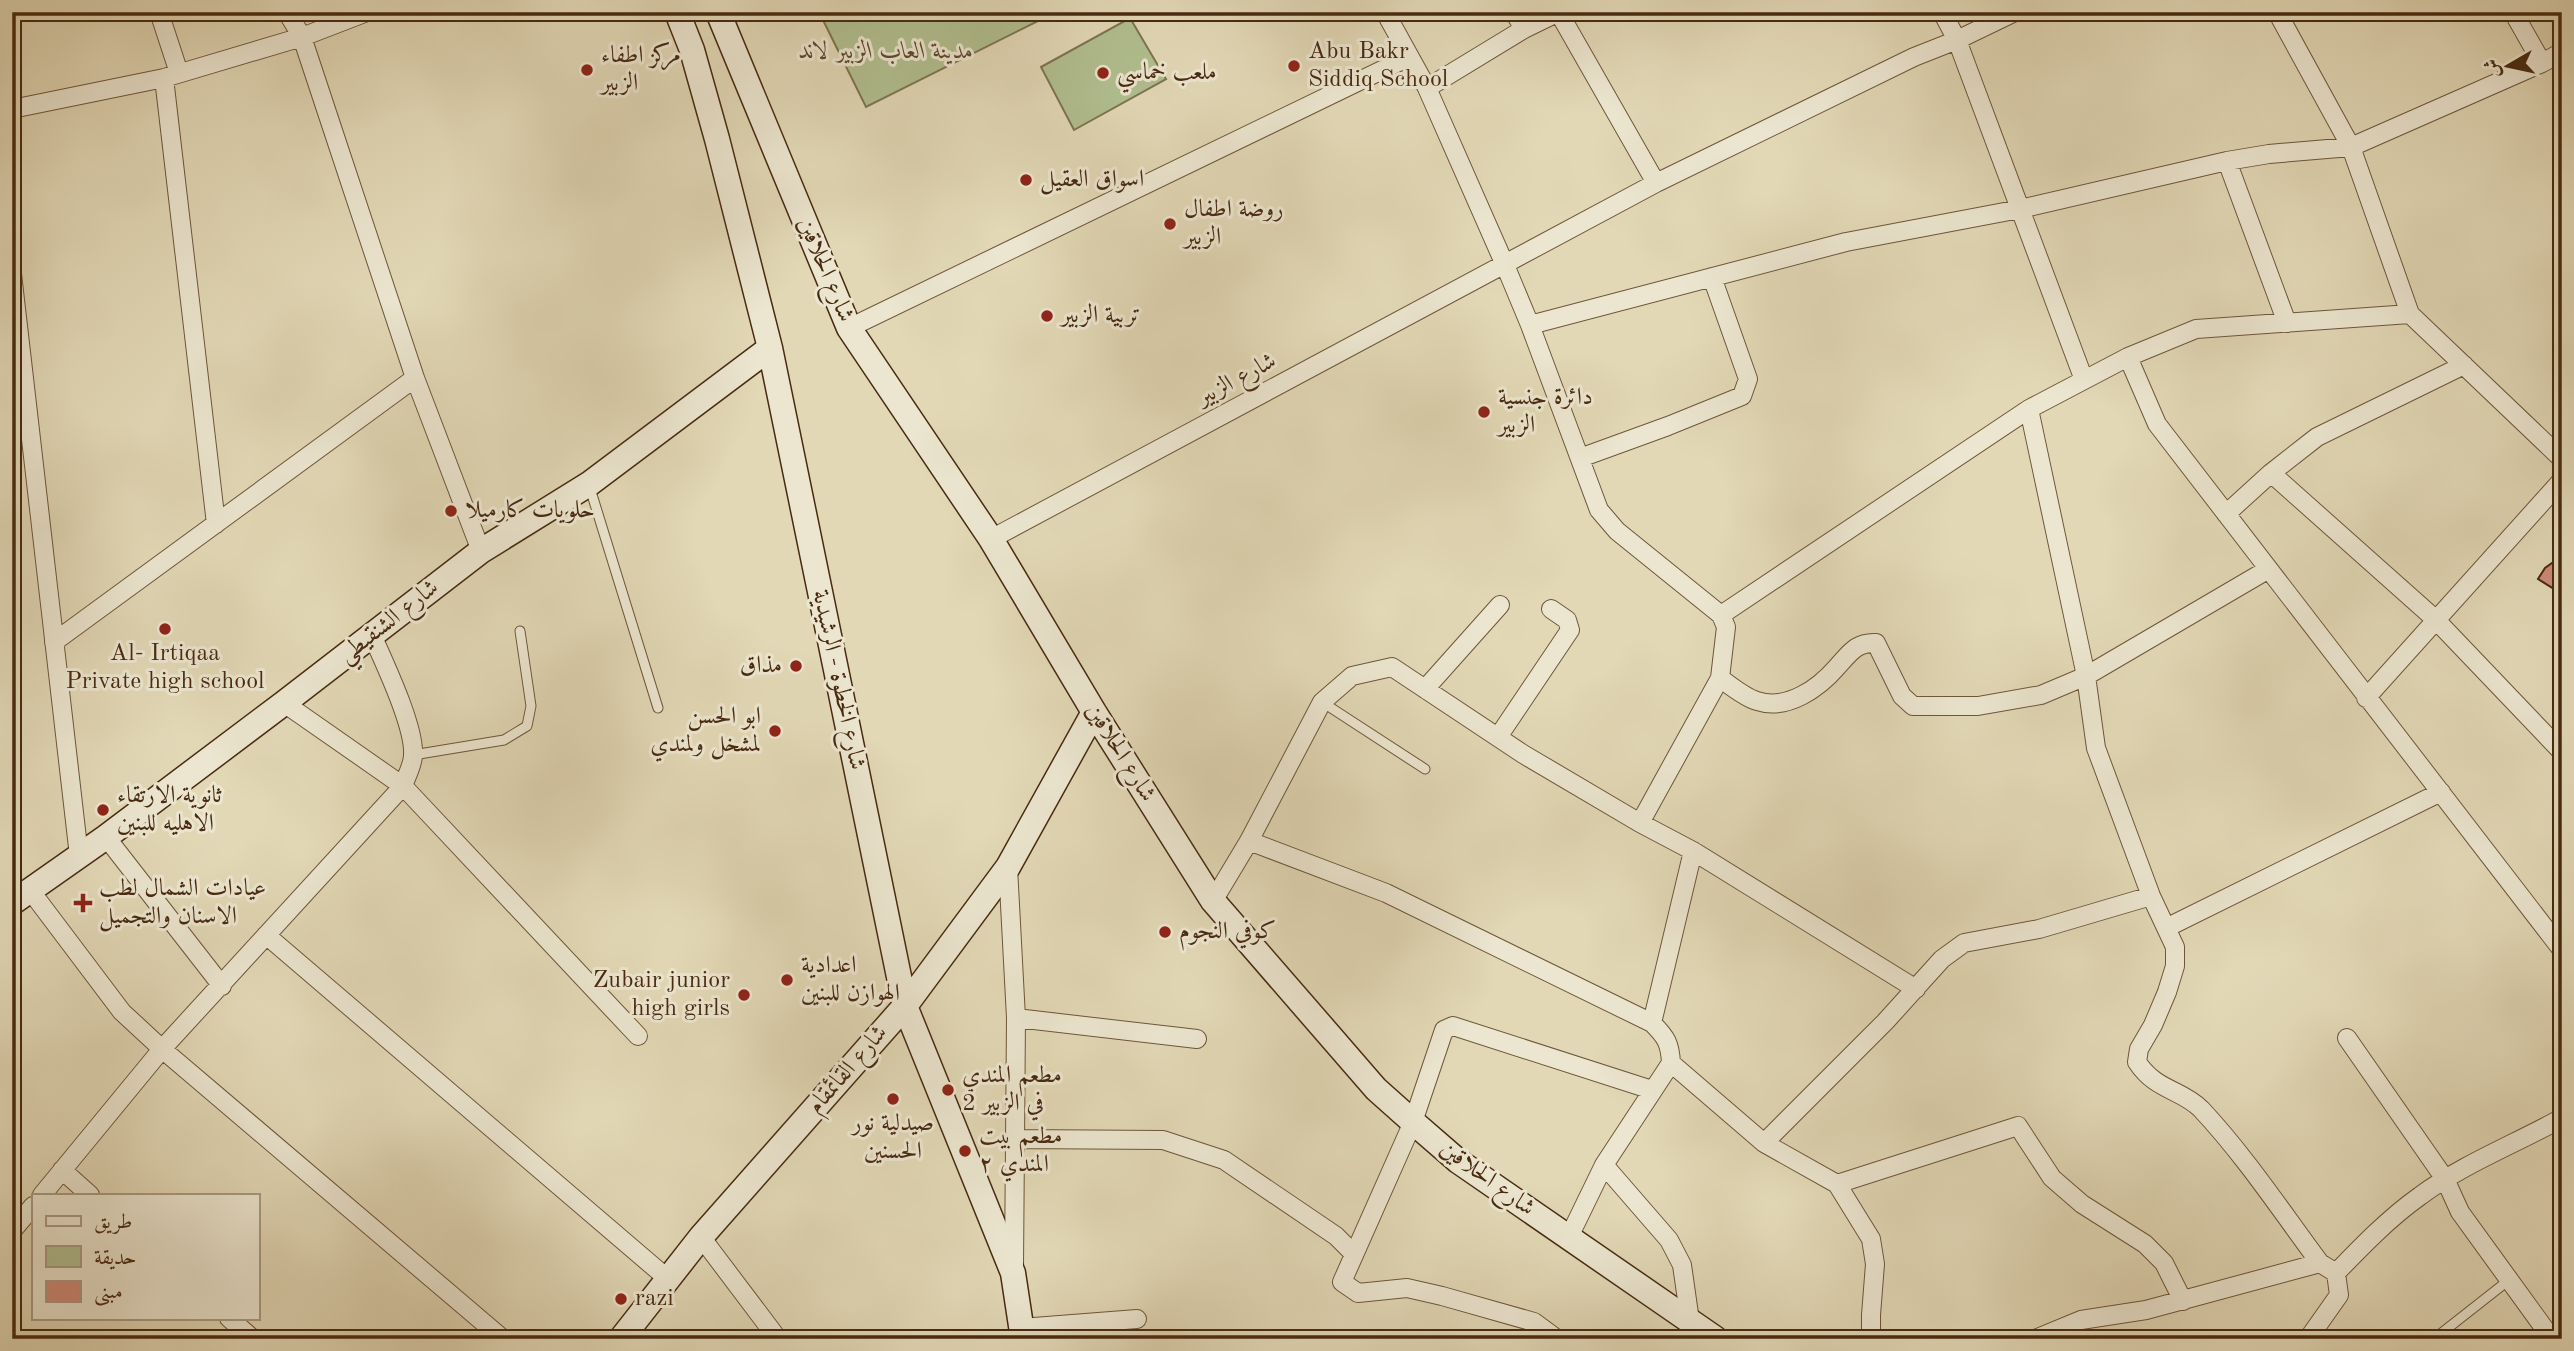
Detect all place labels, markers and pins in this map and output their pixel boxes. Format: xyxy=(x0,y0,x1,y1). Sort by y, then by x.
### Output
place label: Abu Bakr Siddiq School xyxy=(1308,40,1448,92)
place label: مركز اطفاء الزبير xyxy=(598,41,681,96)
marker: Abu Bakr Siddiq School xyxy=(1286,58,1302,74)
place label: ملعب خماسي xyxy=(1117,61,1217,93)
marker: مركز اطفاء الزبير xyxy=(579,62,595,78)
marker: ملعب خماسي xyxy=(1095,65,1111,81)
place label: اسواق العقيل xyxy=(1040,168,1144,195)
marker: اسواق العقيل xyxy=(1018,172,1034,188)
place label: روضة اطفال الزبير xyxy=(1181,198,1284,250)
marker: روضة اطفال الزبير xyxy=(1162,216,1178,232)
place label: تربية الزبير xyxy=(1058,303,1141,328)
marker: تربية الزبير xyxy=(1039,308,1055,324)
place label: دائرة جنسية الزبير xyxy=(1495,386,1593,438)
marker: دائرة جنسية الزبير xyxy=(1476,404,1492,420)
place label: حلويات كارميلا xyxy=(465,498,595,524)
marker: حلويات كارميلا xyxy=(443,503,459,519)
marker: Al- Irtiqaa Private high school xyxy=(157,621,173,637)
place label: Al- Irtiqaa Private high school xyxy=(65,642,265,694)
place label: مذاق xyxy=(740,654,782,678)
marker: مذاق xyxy=(788,658,804,674)
place label: ابو الحسن لمشخل ولمندي xyxy=(650,705,761,762)
marker: ابو الحسن لمشخل ولمندي xyxy=(767,723,783,739)
place label: ثانوية الارتقاء الاهليه للبنين xyxy=(117,784,222,836)
marker: ثانوية الارتقاء الاهليه للبنين xyxy=(95,802,111,818)
place label: عيادات الشمال لطب الاسنان والتجميل xyxy=(99,877,266,932)
marker: عيادات الشمال لطب الاسنان والتجميل xyxy=(73,893,93,913)
place label: كوفي النجوم xyxy=(1179,919,1276,951)
marker: كوفي النجوم xyxy=(1157,924,1173,940)
place label: اعدادية الهوازن للبنين xyxy=(801,954,900,1007)
place label: Zubair junior high girls xyxy=(593,969,730,1021)
marker: اعدادية الهوازن للبنين xyxy=(779,972,795,988)
marker: Zubair junior high girls xyxy=(736,987,752,1003)
place label: مطعم المندي 2 في الزبير xyxy=(962,1064,1062,1121)
marker: مطعم المندي 2 في الزبير xyxy=(940,1082,956,1098)
marker: صيدلية نور الحسنين xyxy=(885,1091,901,1107)
place label: صيدلية نور الحسنين xyxy=(850,1112,934,1164)
place label: مطعم بيت المندي ٢ xyxy=(979,1125,1062,1182)
marker: مطعم بيت المندي ٢ xyxy=(957,1143,973,1159)
place label: razi xyxy=(635,1287,674,1311)
marker: razi xyxy=(613,1291,629,1307)

